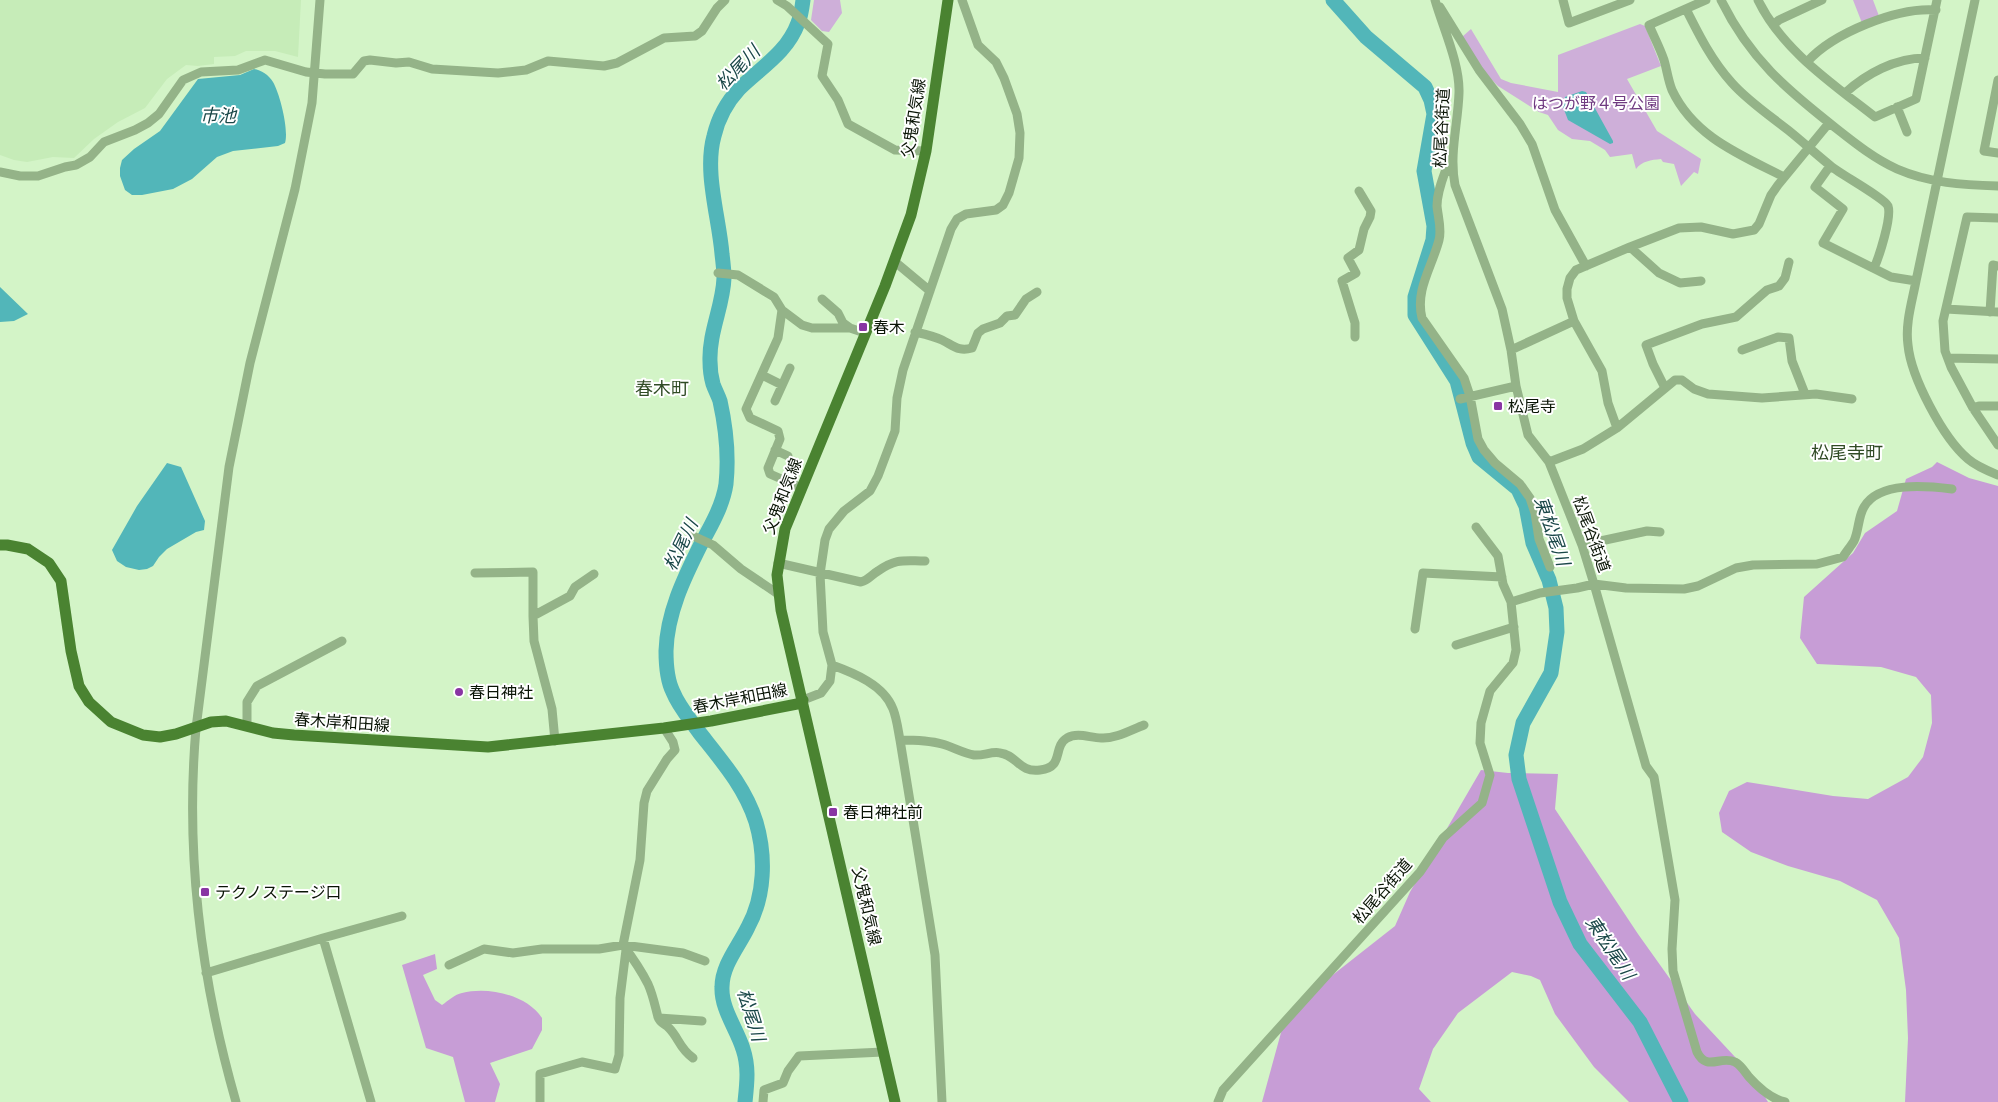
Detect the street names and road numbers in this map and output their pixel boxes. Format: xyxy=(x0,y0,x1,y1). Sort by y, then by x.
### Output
street label: 父鬼和気線 xyxy=(898,77,929,159)
street label: 松尾谷街道 xyxy=(1430,88,1453,168)
street label: 父鬼和気線 xyxy=(759,455,806,537)
street label: 松尾谷街道 xyxy=(1569,493,1614,575)
street label: 春木岸和田線 xyxy=(691,680,789,717)
street label: 春木岸和田線 xyxy=(293,710,391,735)
street label: 松尾谷街道 xyxy=(1349,855,1416,928)
street label: 父鬼和気線 xyxy=(848,865,885,947)

